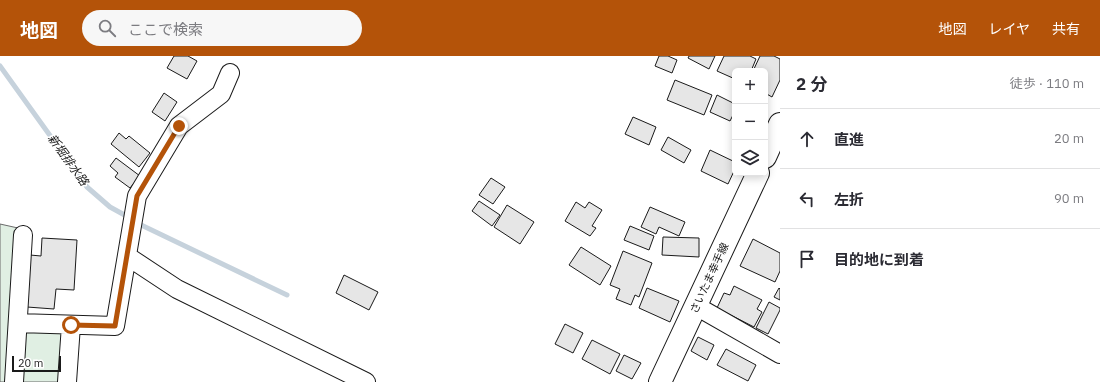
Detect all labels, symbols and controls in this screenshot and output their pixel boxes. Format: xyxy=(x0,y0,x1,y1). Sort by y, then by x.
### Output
search box xyxy=(82,10,362,46)
icon: search xyxy=(96,17,118,39)
text: 地図 xyxy=(20,18,58,42)
text: ここで検索 xyxy=(128,20,203,39)
text: 地図 xyxy=(938,20,966,38)
text: レイヤ xyxy=(988,20,1030,38)
text: 共有 xyxy=(1052,20,1080,38)
map controls xyxy=(732,68,768,176)
button: + xyxy=(732,68,768,104)
text: 2 分 xyxy=(796,73,827,95)
text: 徒歩 · 110 m xyxy=(1010,75,1084,92)
button: − xyxy=(732,104,768,140)
route end xyxy=(170,117,188,135)
icon: ahead xyxy=(796,128,818,150)
text: 直進 xyxy=(834,130,864,149)
text: 20 m xyxy=(1054,130,1084,147)
water label: 新堀排水路 xyxy=(45,131,93,189)
button: layers xyxy=(732,140,768,176)
icon: left xyxy=(796,188,818,210)
text: 左折 xyxy=(834,190,864,209)
text: 90 m xyxy=(1054,190,1084,207)
street label: さいたま幸手線 xyxy=(686,240,732,316)
icon: arrive xyxy=(796,248,818,270)
text: 目的地に到着 xyxy=(834,250,924,269)
route start xyxy=(62,316,80,334)
scale bar xyxy=(12,354,61,373)
text: 20 m xyxy=(18,356,43,370)

